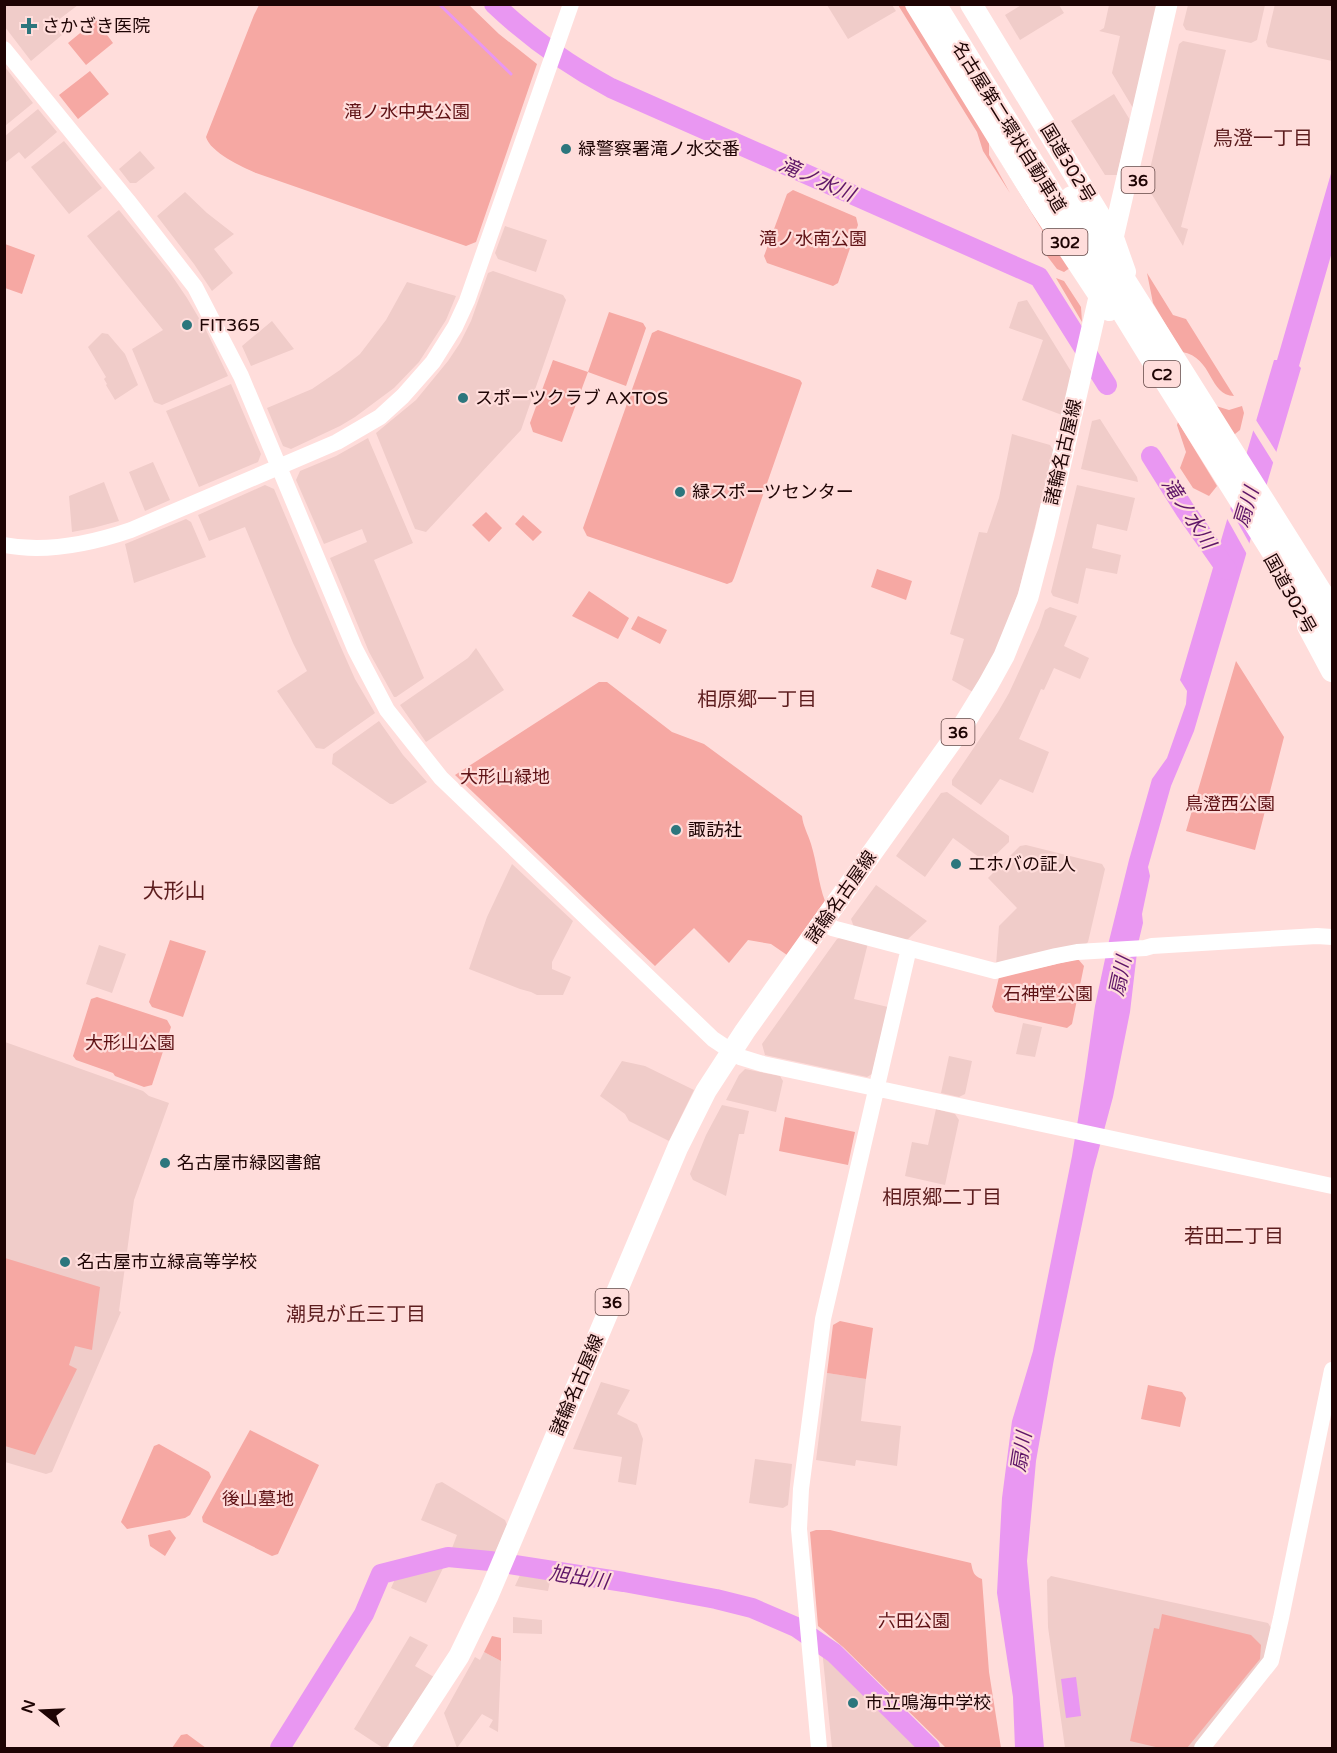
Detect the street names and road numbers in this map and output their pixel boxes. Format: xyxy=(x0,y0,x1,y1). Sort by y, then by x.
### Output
street label: 名古屋第二環状自動車道 xyxy=(947,37,1071,217)
street label: 国道302号 xyxy=(1036,120,1100,206)
road number: 36 xyxy=(1122,167,1154,193)
road number: 302 xyxy=(1042,229,1088,255)
road number: C2 xyxy=(1144,361,1180,387)
street label: 諸輪名古屋線 xyxy=(1040,397,1086,507)
street label: 国道302号 xyxy=(1259,550,1321,638)
road number: 36 xyxy=(942,719,974,745)
street label: 諸輪名古屋線 xyxy=(801,846,881,948)
road number: 36 xyxy=(596,1289,628,1315)
street label: 諸輪名古屋線 xyxy=(546,1331,608,1439)

